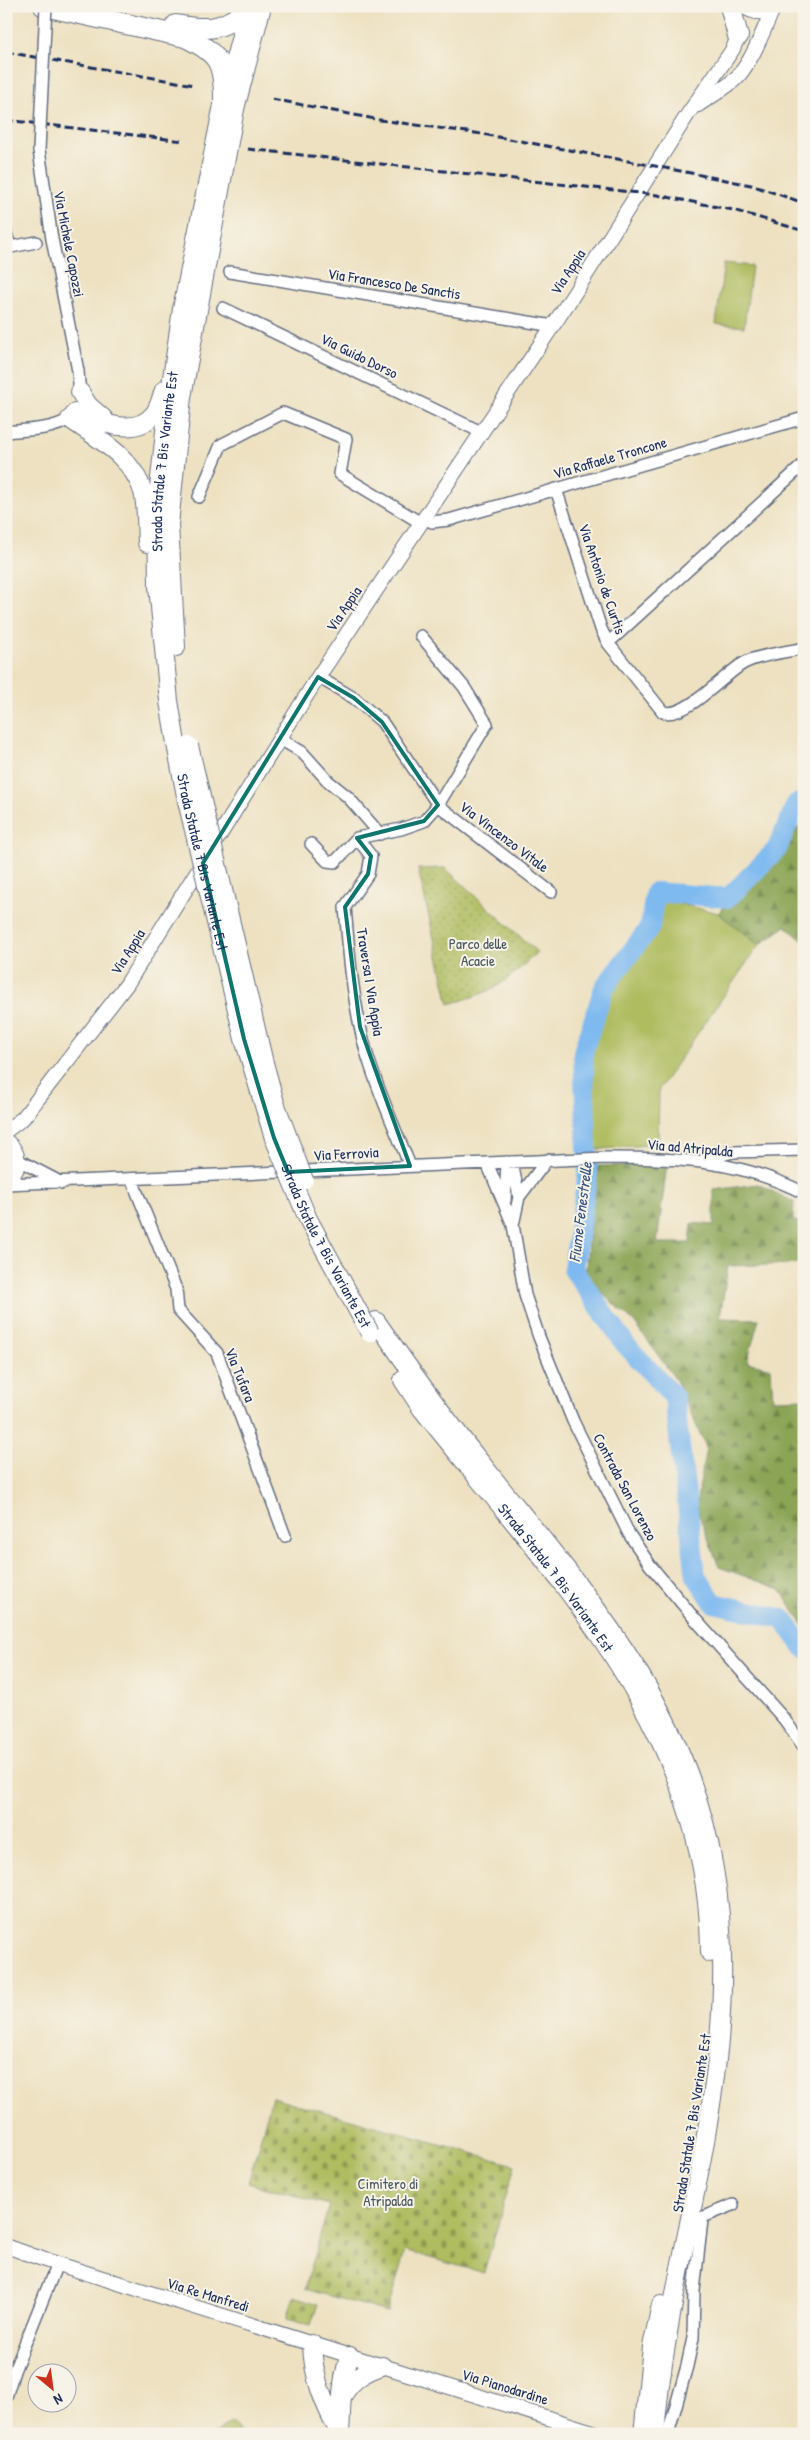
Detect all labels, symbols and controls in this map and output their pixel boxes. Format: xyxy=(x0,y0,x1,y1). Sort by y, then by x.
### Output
street label: Via Michele Capozzi xyxy=(49,189,90,299)
street label: Via Appia xyxy=(545,245,590,299)
street label: Via Francesco De Sanctis xyxy=(326,263,462,304)
street label: Via Guido Dorso xyxy=(317,328,401,383)
street label: Strada Statale 7 Bis Variante Est xyxy=(146,369,183,552)
street label: Via Raffaele Troncone xyxy=(551,431,669,484)
street label: Via Antonio de Curtis xyxy=(574,521,631,637)
street label: Via Appia xyxy=(321,582,366,636)
street label: Strada Statale 7 Bis Variante Est xyxy=(172,772,234,953)
street label: Via Vincenzo Vitale xyxy=(455,796,553,877)
street label: Via Appia xyxy=(105,925,150,979)
street label: Traversa I Via Appia xyxy=(352,926,389,1038)
park label: Parco delle Acacie xyxy=(449,933,507,971)
street label: Via ad Atripalda xyxy=(646,1133,734,1162)
street label: Via Ferrovia xyxy=(313,1141,379,1166)
water label: Fiume Fenestrelle xyxy=(563,1160,597,1263)
street label: Strada Statale 7 Bis Variante Est xyxy=(276,1161,377,1332)
street label: Via Tufara xyxy=(220,1344,261,1405)
street label: Contrada San Lorenzo xyxy=(588,1429,663,1544)
street label: Strada Statale 7 Bis Variante Est xyxy=(493,1499,619,1657)
street label: Strada Statale 7 Bis Variante Est xyxy=(667,2031,716,2214)
park label: Cimitero di Atripalda xyxy=(358,2173,418,2211)
street label: Via Re Manfredi xyxy=(164,2272,252,2317)
north arrow xyxy=(28,2362,78,2412)
street label: Via Pianodardine xyxy=(459,2363,551,2410)
text: N xyxy=(50,2390,66,2410)

